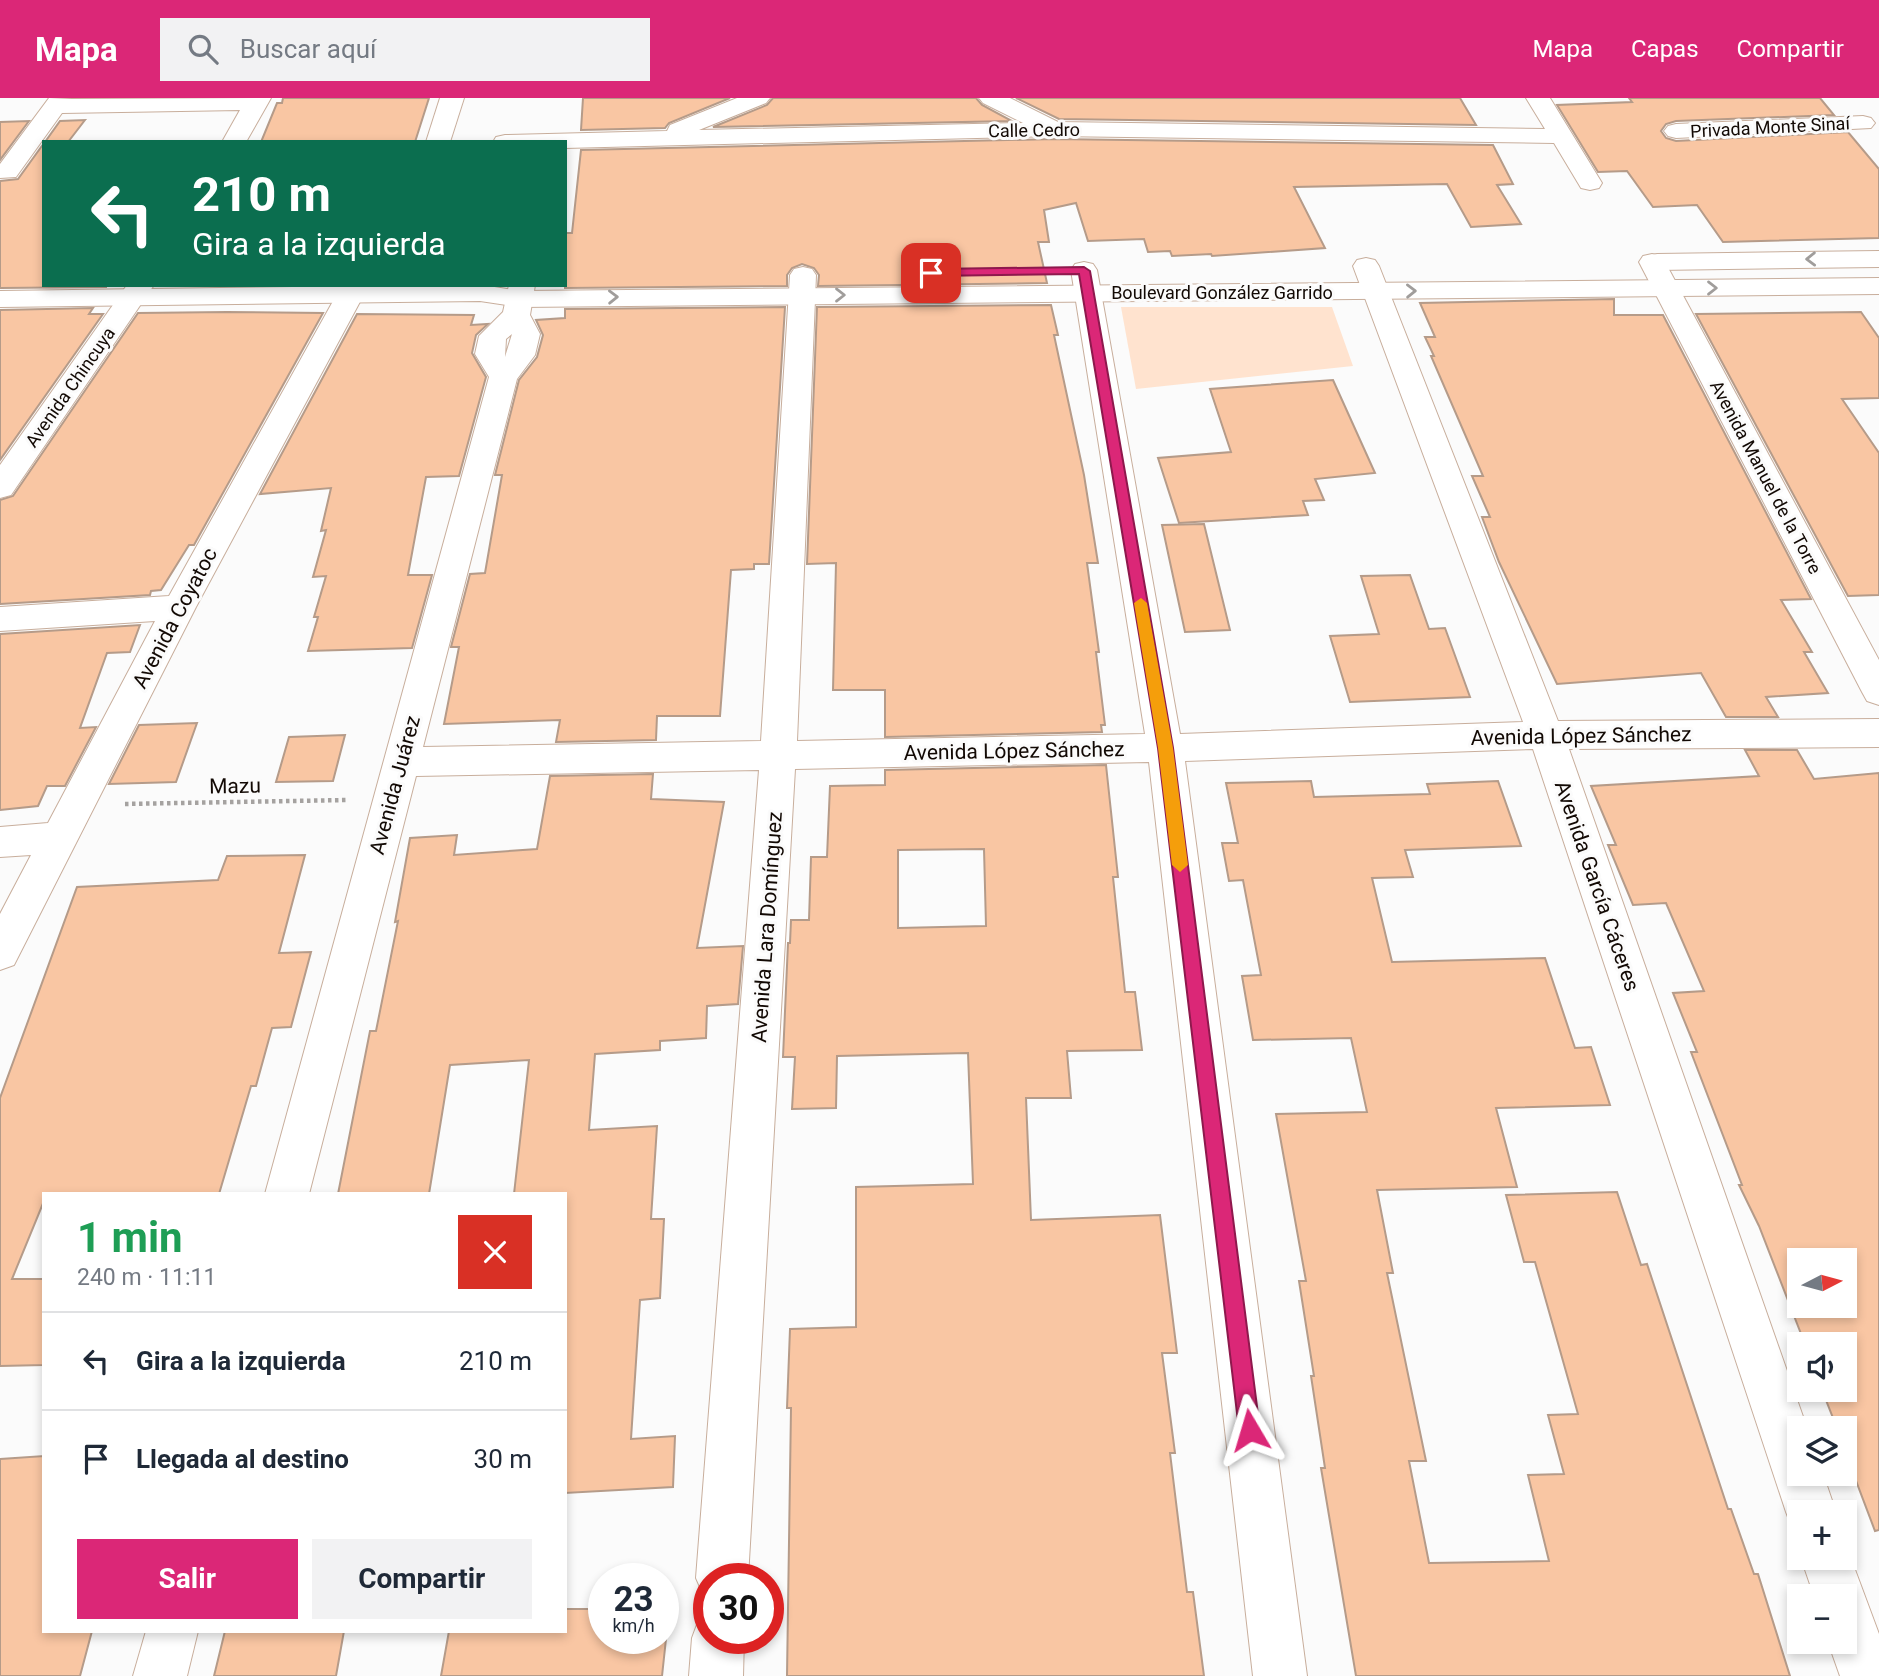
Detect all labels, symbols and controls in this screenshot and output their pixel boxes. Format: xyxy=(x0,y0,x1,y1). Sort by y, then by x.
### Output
search box xyxy=(160,18,650,81)
text: Mapa xyxy=(35,30,118,69)
icon: search xyxy=(184,30,222,68)
text: Buscar aquí xyxy=(240,34,376,64)
text: Mapa xyxy=(1532,35,1593,63)
text: Capas xyxy=(1631,35,1699,63)
text: Compartir xyxy=(1737,35,1844,63)
street label: Privada Monte Sinaí xyxy=(1690,112,1851,142)
street label: Calle Cedro xyxy=(988,119,1080,141)
text: 210 m xyxy=(192,166,331,223)
icon: left xyxy=(77,168,168,259)
text: Gira a la izquierda xyxy=(192,225,446,263)
pin xyxy=(901,243,961,303)
one-way arrow xyxy=(1805,252,1816,267)
icon: arrive xyxy=(912,254,950,292)
one-way arrow xyxy=(1707,280,1718,296)
street label: Boulevard González Garrido xyxy=(1111,282,1333,303)
one-way arrow xyxy=(1406,283,1417,298)
one-way arrow xyxy=(836,287,846,303)
one-way arrow xyxy=(608,289,619,305)
street label: Avenida Chincuya xyxy=(21,323,119,451)
street label: Avenida Manuel de la Torre xyxy=(1706,377,1826,577)
street label: Avenida Coyatoc xyxy=(128,544,222,692)
street label: Avenida Juárez xyxy=(365,713,425,857)
street label: Avenida López Sánchez xyxy=(1470,722,1692,750)
street label: Avenida López Sánchez xyxy=(903,737,1125,765)
street label: Mazu xyxy=(209,774,261,798)
street label: Avenida García Cáceres xyxy=(1550,778,1644,994)
street label: Avenida Lara Domínguez xyxy=(747,811,787,1043)
text: 1 min xyxy=(77,1213,183,1262)
button: close xyxy=(458,1215,532,1289)
north arrow xyxy=(1787,1248,1857,1318)
map controls xyxy=(1787,1248,1857,1654)
text: 240 m · 11:11 xyxy=(77,1264,216,1291)
button: sound xyxy=(1787,1332,1857,1402)
icon: left xyxy=(77,1342,115,1380)
text: Gira a la izquierda xyxy=(136,1346,346,1376)
text: 210 m xyxy=(459,1346,532,1376)
position arrow xyxy=(1213,1393,1287,1467)
button: layers xyxy=(1787,1416,1857,1486)
icon: arrive xyxy=(77,1440,115,1478)
text: Llegada al destino xyxy=(136,1444,349,1474)
text: 30 m xyxy=(474,1444,532,1474)
button: + xyxy=(1787,1500,1857,1570)
button: Salir xyxy=(77,1539,298,1619)
button: Compartir xyxy=(312,1539,532,1619)
speed limit sign: 30 xyxy=(693,1563,784,1654)
text: 23 xyxy=(613,1579,654,1620)
button: − xyxy=(1787,1584,1857,1654)
text: km/h xyxy=(612,1615,655,1636)

